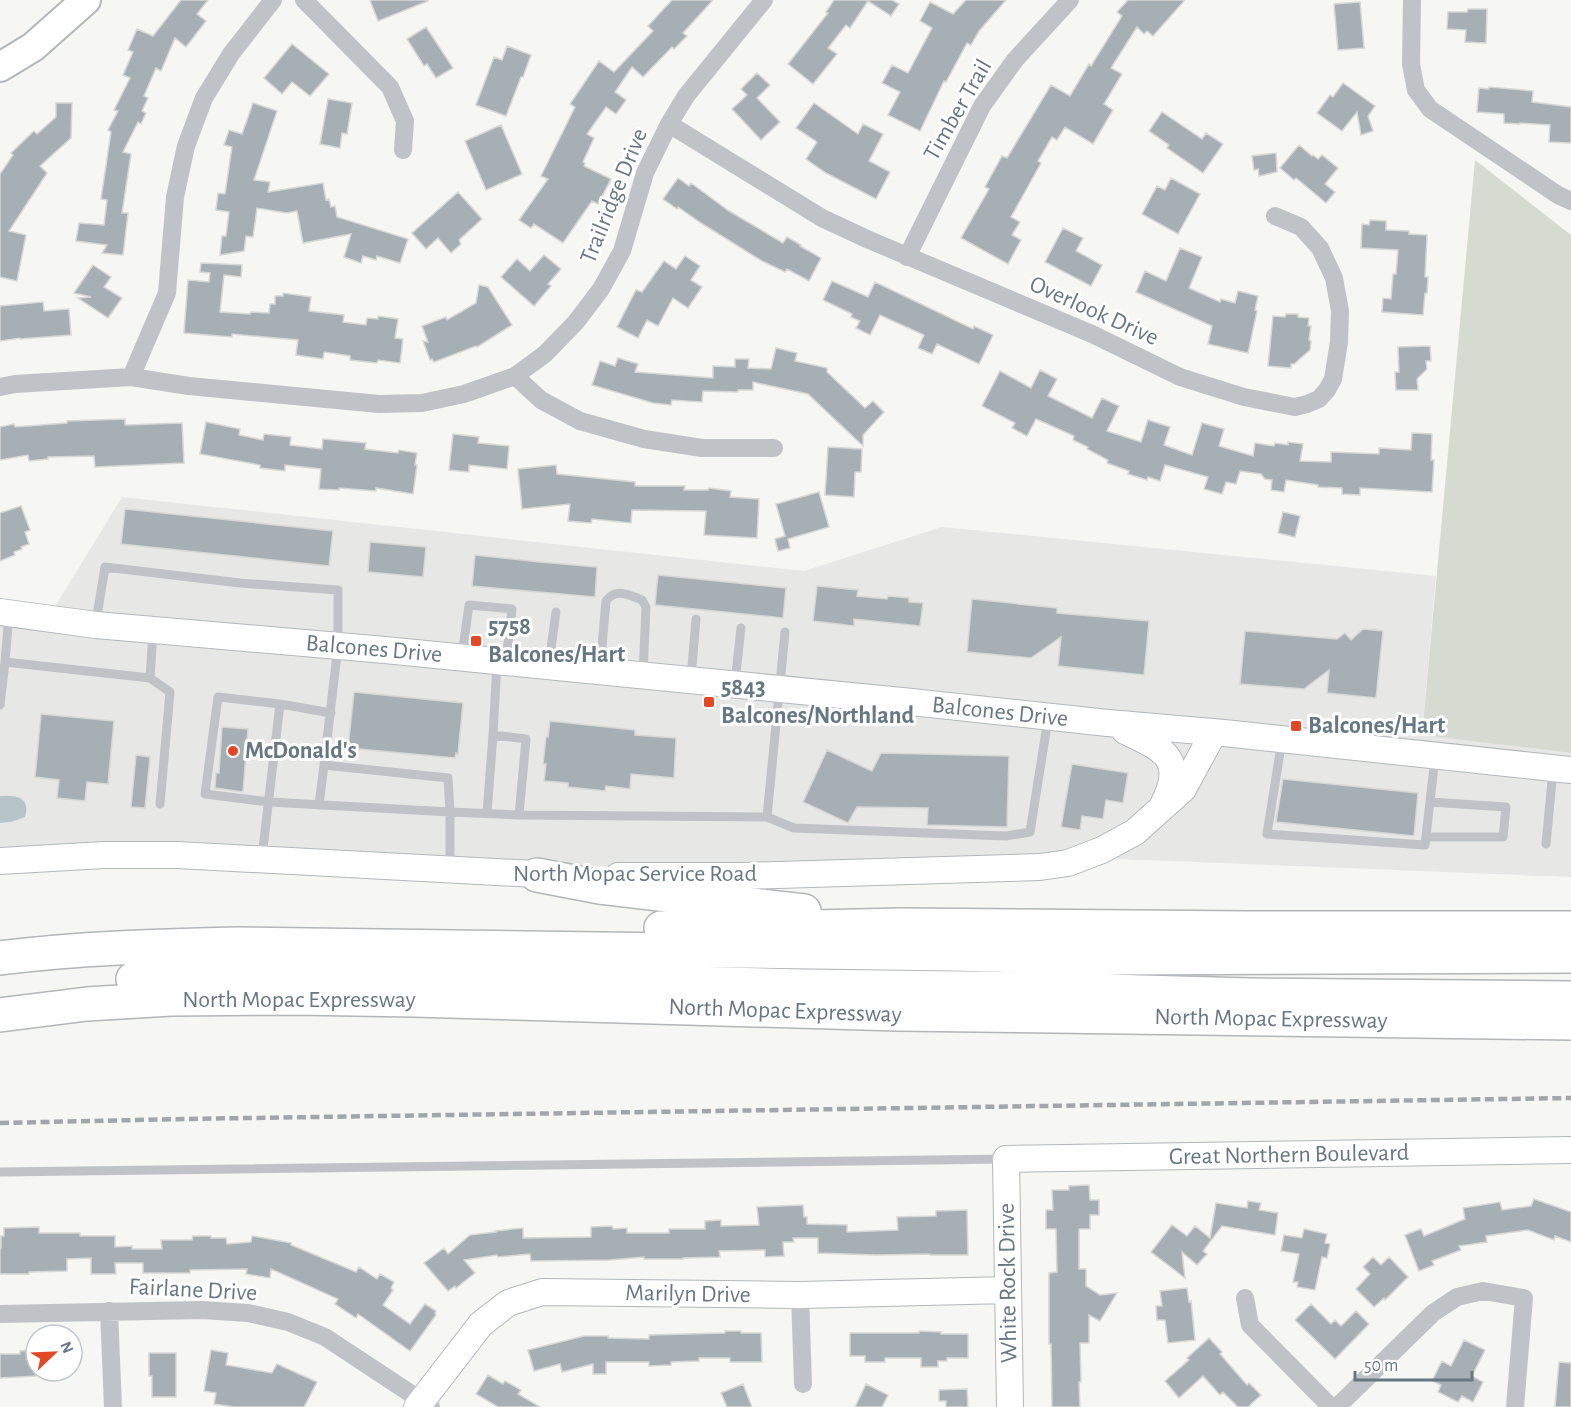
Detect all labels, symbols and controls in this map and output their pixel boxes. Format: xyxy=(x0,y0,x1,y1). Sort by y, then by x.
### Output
street label: Timber Trail xyxy=(919,55,997,165)
street label: Trailridge Drive xyxy=(576,125,652,267)
street label: Overlook Drive xyxy=(1026,272,1162,350)
place label: 5758 Balcones/Hart xyxy=(488,615,625,667)
street label: Balcones Drive xyxy=(305,631,443,667)
marker: 5758 Balcones/Hart xyxy=(469,634,483,648)
place label: 5843 Balcones/Northland xyxy=(721,676,914,728)
street label: Balcones Drive xyxy=(931,693,1069,731)
marker: 5843 Balcones/Northland xyxy=(702,695,716,709)
place label: Balcones/Hart xyxy=(1308,714,1445,738)
marker: Balcones/Hart xyxy=(1289,719,1303,733)
place label: McDonald's xyxy=(245,739,357,763)
marker: McDonald's xyxy=(226,744,240,758)
street label: North Mopac Service Road xyxy=(513,862,757,886)
street label: North Mopac Expressway xyxy=(182,988,416,1012)
street label: North Mopac Expressway xyxy=(668,995,902,1027)
street label: North Mopac Expressway xyxy=(1154,1005,1388,1033)
street label: Great Northern Boulevard xyxy=(1169,1141,1409,1169)
street label: White Rock Drive xyxy=(995,1203,1021,1363)
street label: Fairlane Drive xyxy=(128,1275,258,1305)
street label: Marilyn Drive xyxy=(625,1281,751,1307)
north arrow xyxy=(24,1323,84,1383)
text: N xyxy=(57,1339,76,1356)
scale bar xyxy=(1355,1344,1472,1382)
text: 50 m xyxy=(1364,1357,1398,1375)

